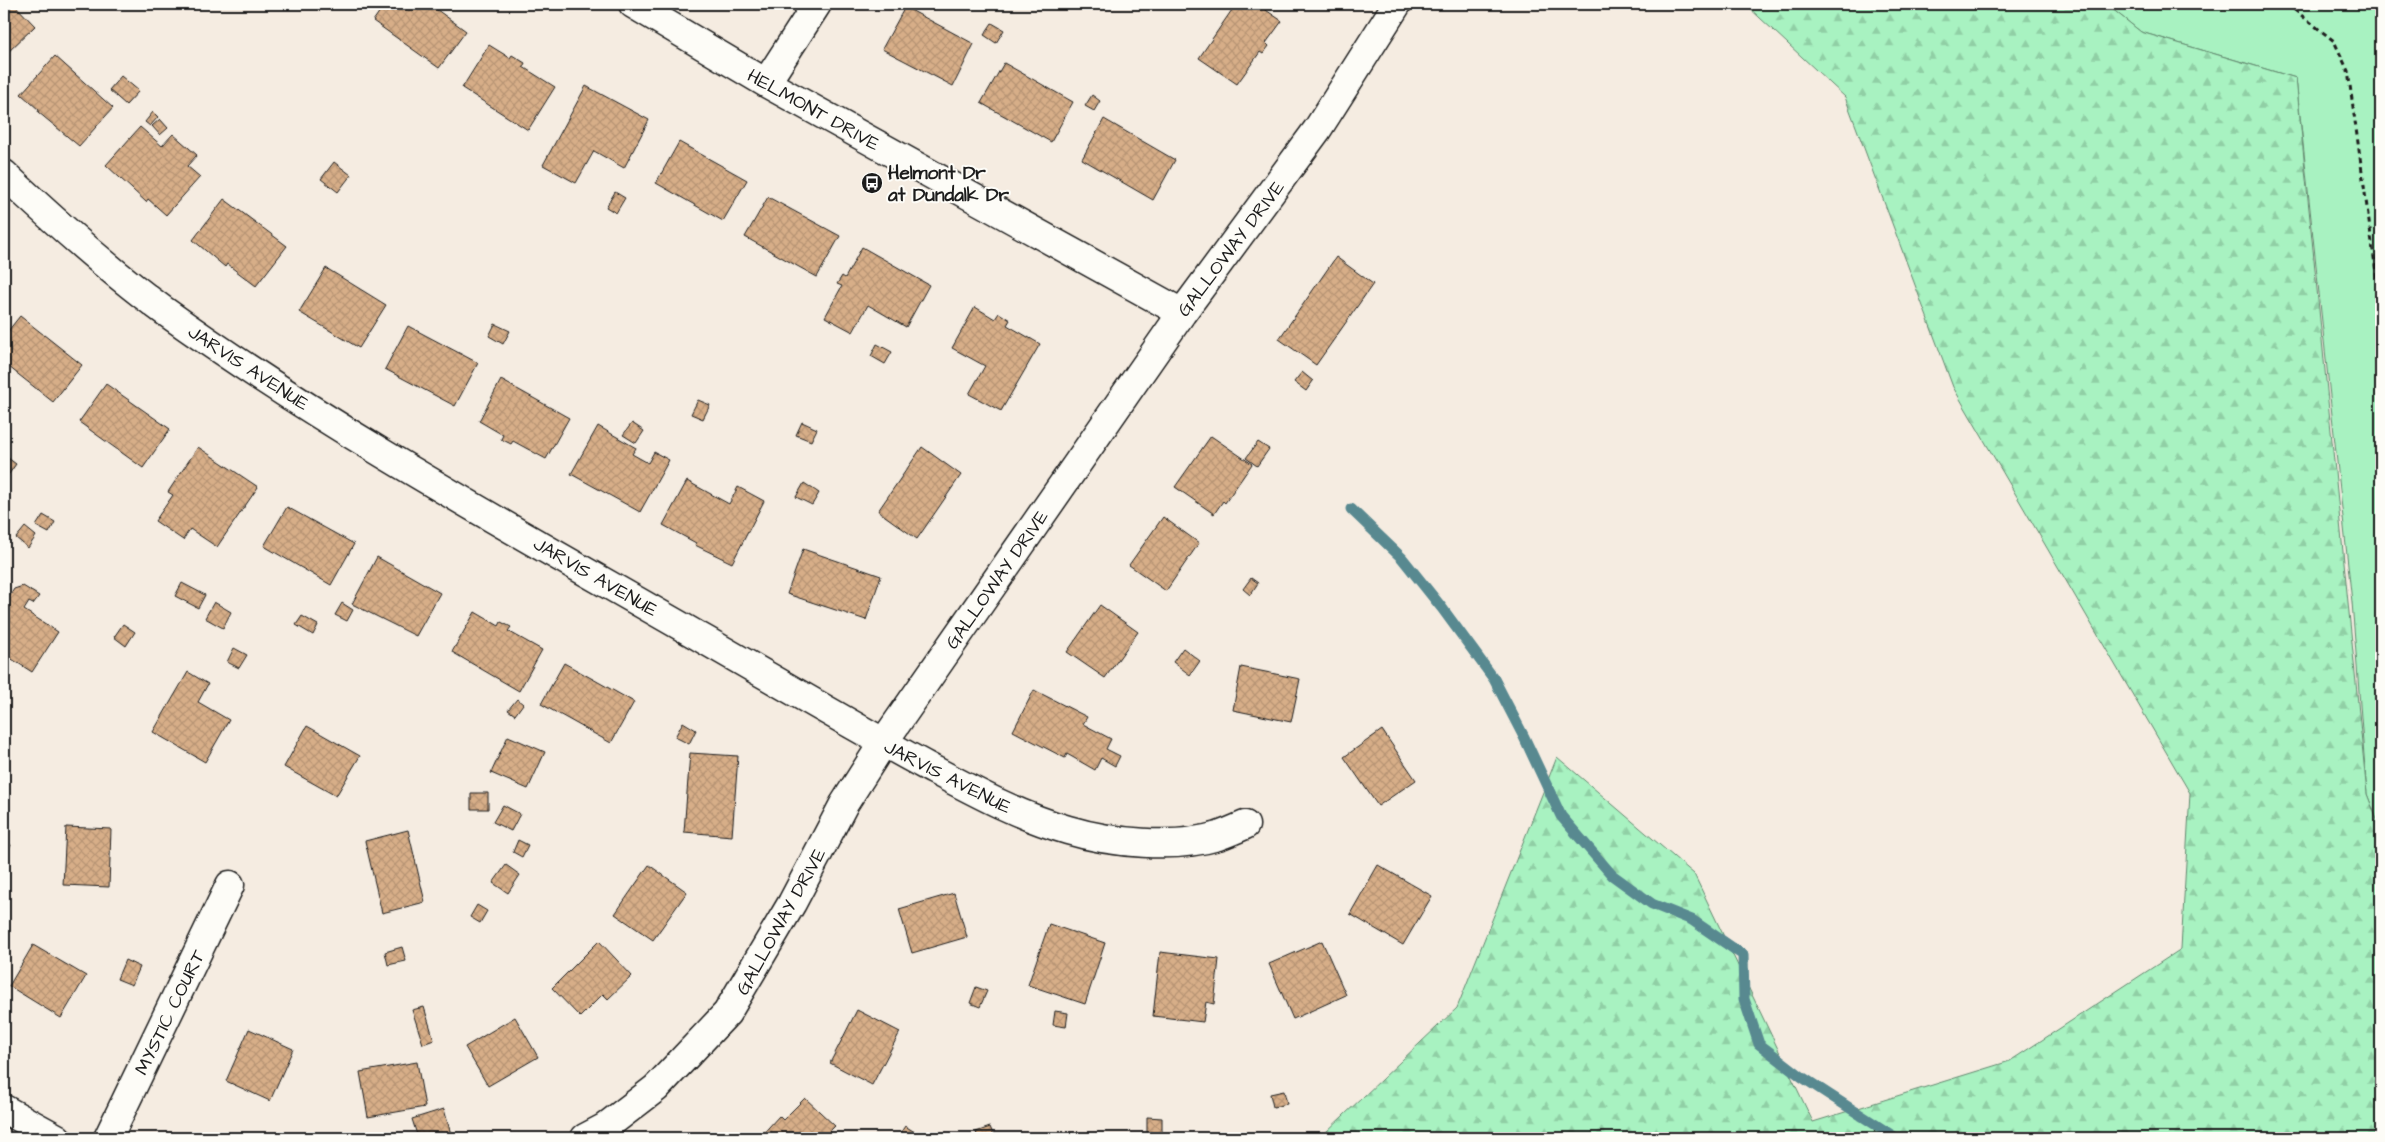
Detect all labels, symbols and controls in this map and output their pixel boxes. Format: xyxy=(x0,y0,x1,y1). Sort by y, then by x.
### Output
street label: HELMONT DRIVE xyxy=(742,63,884,158)
place label: Helmont Dr at Dundalk Dr xyxy=(887,160,1009,209)
bus stop icon: Helmont Dr at Dundalk Dr xyxy=(860,171,884,195)
street label: GALLOWAY DRIVE xyxy=(1171,175,1291,323)
street label: JARVIS AVENUE xyxy=(182,319,314,418)
street label: GALLOWAY DRIVE xyxy=(939,505,1055,655)
street label: JARVIS AVENUE xyxy=(528,531,662,624)
street label: JARVIS AVENUE xyxy=(879,734,1016,821)
street label: GALLOWAY DRIVE xyxy=(730,843,833,1000)
street label: MYSTIC COURT xyxy=(128,945,212,1080)

